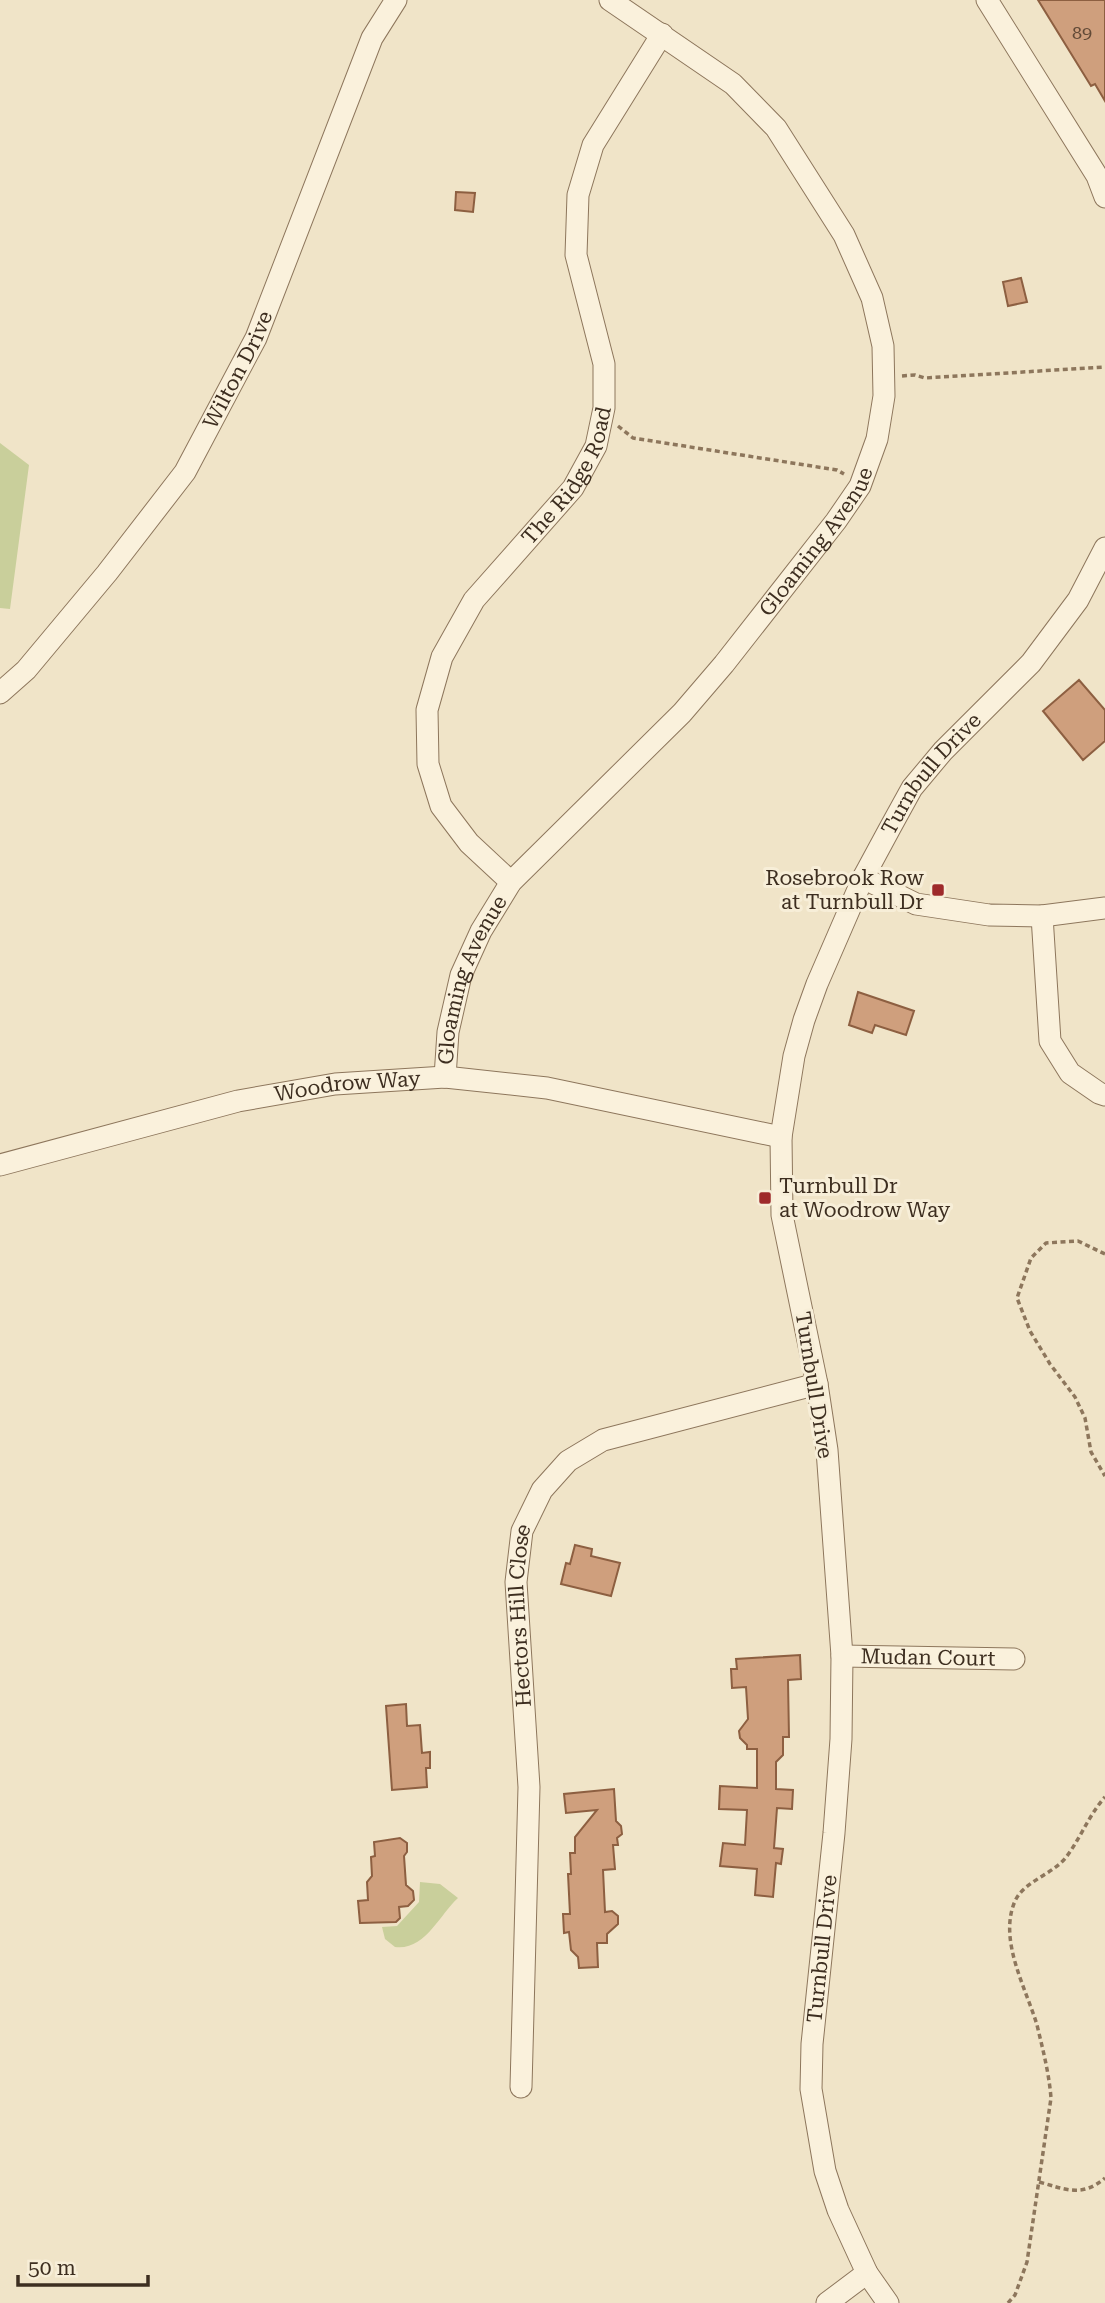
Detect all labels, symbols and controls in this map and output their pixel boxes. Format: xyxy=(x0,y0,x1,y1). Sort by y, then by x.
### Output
house number: 89 xyxy=(1072,22,1092,43)
street label: Wilton Drive xyxy=(198,308,277,433)
street label: The Ridge Road xyxy=(517,404,616,549)
street label: Gloaming Avenue xyxy=(754,464,878,621)
street label: Turnbull Drive xyxy=(877,708,986,839)
place label: Rosebrook Row at Turnbull Dr xyxy=(765,866,925,914)
marker: Rosebrook Row at Turnbull Dr xyxy=(930,882,946,898)
street label: Gloaming Avenue xyxy=(434,891,512,1065)
street label: Woodrow Way xyxy=(272,1067,422,1106)
place label: Turnbull Dr at Woodrow Way xyxy=(779,1174,951,1222)
marker: Turnbull Dr at Woodrow Way xyxy=(757,1190,773,1206)
street label: Turnbull Drive xyxy=(791,1310,837,1460)
street label: Hectors Hill Close xyxy=(504,1520,536,1708)
street label: Mudan Court xyxy=(860,1644,996,1671)
street label: Turnbull Drive xyxy=(802,1874,842,2024)
scale bar xyxy=(18,2244,147,2288)
text: 50 m xyxy=(28,2256,76,2280)

